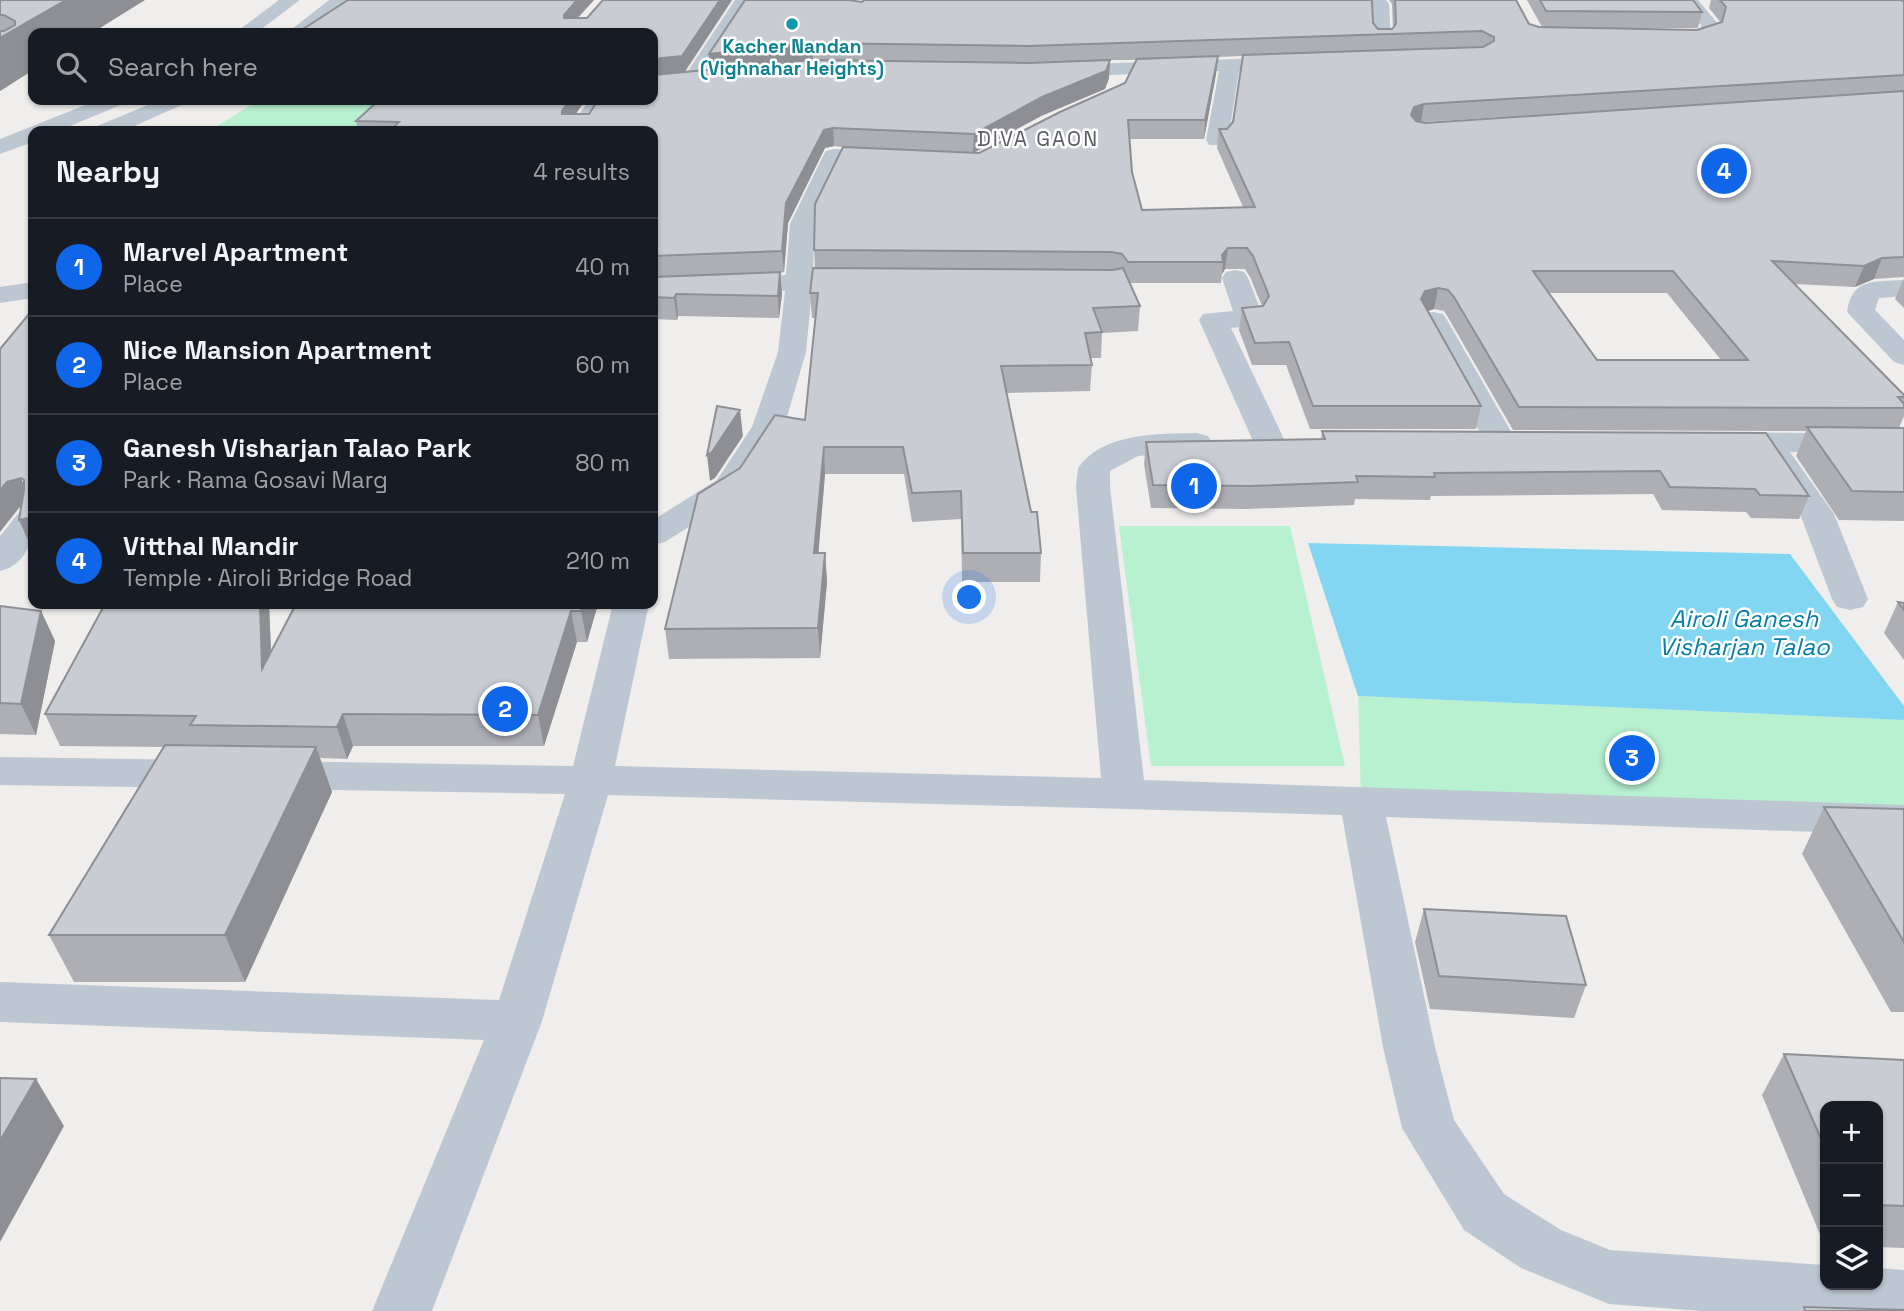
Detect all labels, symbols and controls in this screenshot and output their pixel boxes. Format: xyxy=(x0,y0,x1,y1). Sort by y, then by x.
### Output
marker: Kacher Nandan (Vighnahar Heights) xyxy=(784,16,800,32)
search box xyxy=(28,28,658,105)
place label: Kacher Nandan (Vighnahar Heights) xyxy=(700,34,884,81)
icon: search xyxy=(52,48,90,86)
text: Search here xyxy=(108,50,258,84)
district label: DIVA GAON xyxy=(977,125,1099,152)
pin: 4 xyxy=(1701,145,1747,197)
text: Nearby xyxy=(56,152,160,191)
text: 4 results xyxy=(533,157,630,187)
text: Marvel Apartment xyxy=(123,235,348,269)
text: 1 xyxy=(74,252,84,282)
text: 40 m xyxy=(575,252,630,282)
text: Place xyxy=(123,269,183,299)
text: Nice Mansion Apartment xyxy=(123,333,432,367)
text: 2 xyxy=(72,350,86,380)
text: 60 m xyxy=(575,350,630,380)
text: Place xyxy=(123,367,183,397)
text: Ganesh Visharjan Talao Park xyxy=(123,431,472,465)
text: 3 xyxy=(72,448,86,478)
text: 80 m xyxy=(575,448,630,478)
pin: 1 xyxy=(1171,460,1217,512)
text: Park · Rama Gosavi Marg xyxy=(123,465,388,495)
text: Vitthal Mandir xyxy=(123,529,299,563)
text: 4 xyxy=(72,546,86,576)
text: 210 m xyxy=(566,546,630,576)
text: Temple · Airoli Bridge Road xyxy=(123,563,412,593)
your location xyxy=(952,580,986,614)
water label: Airoli Ganesh Visharjan Talao xyxy=(1659,603,1831,662)
pin: 2 xyxy=(482,683,528,735)
pin: 3 xyxy=(1609,732,1655,784)
map controls xyxy=(1820,1101,1883,1290)
button: + xyxy=(1820,1101,1883,1164)
button: − xyxy=(1820,1164,1883,1227)
button: layers xyxy=(1820,1227,1883,1290)

